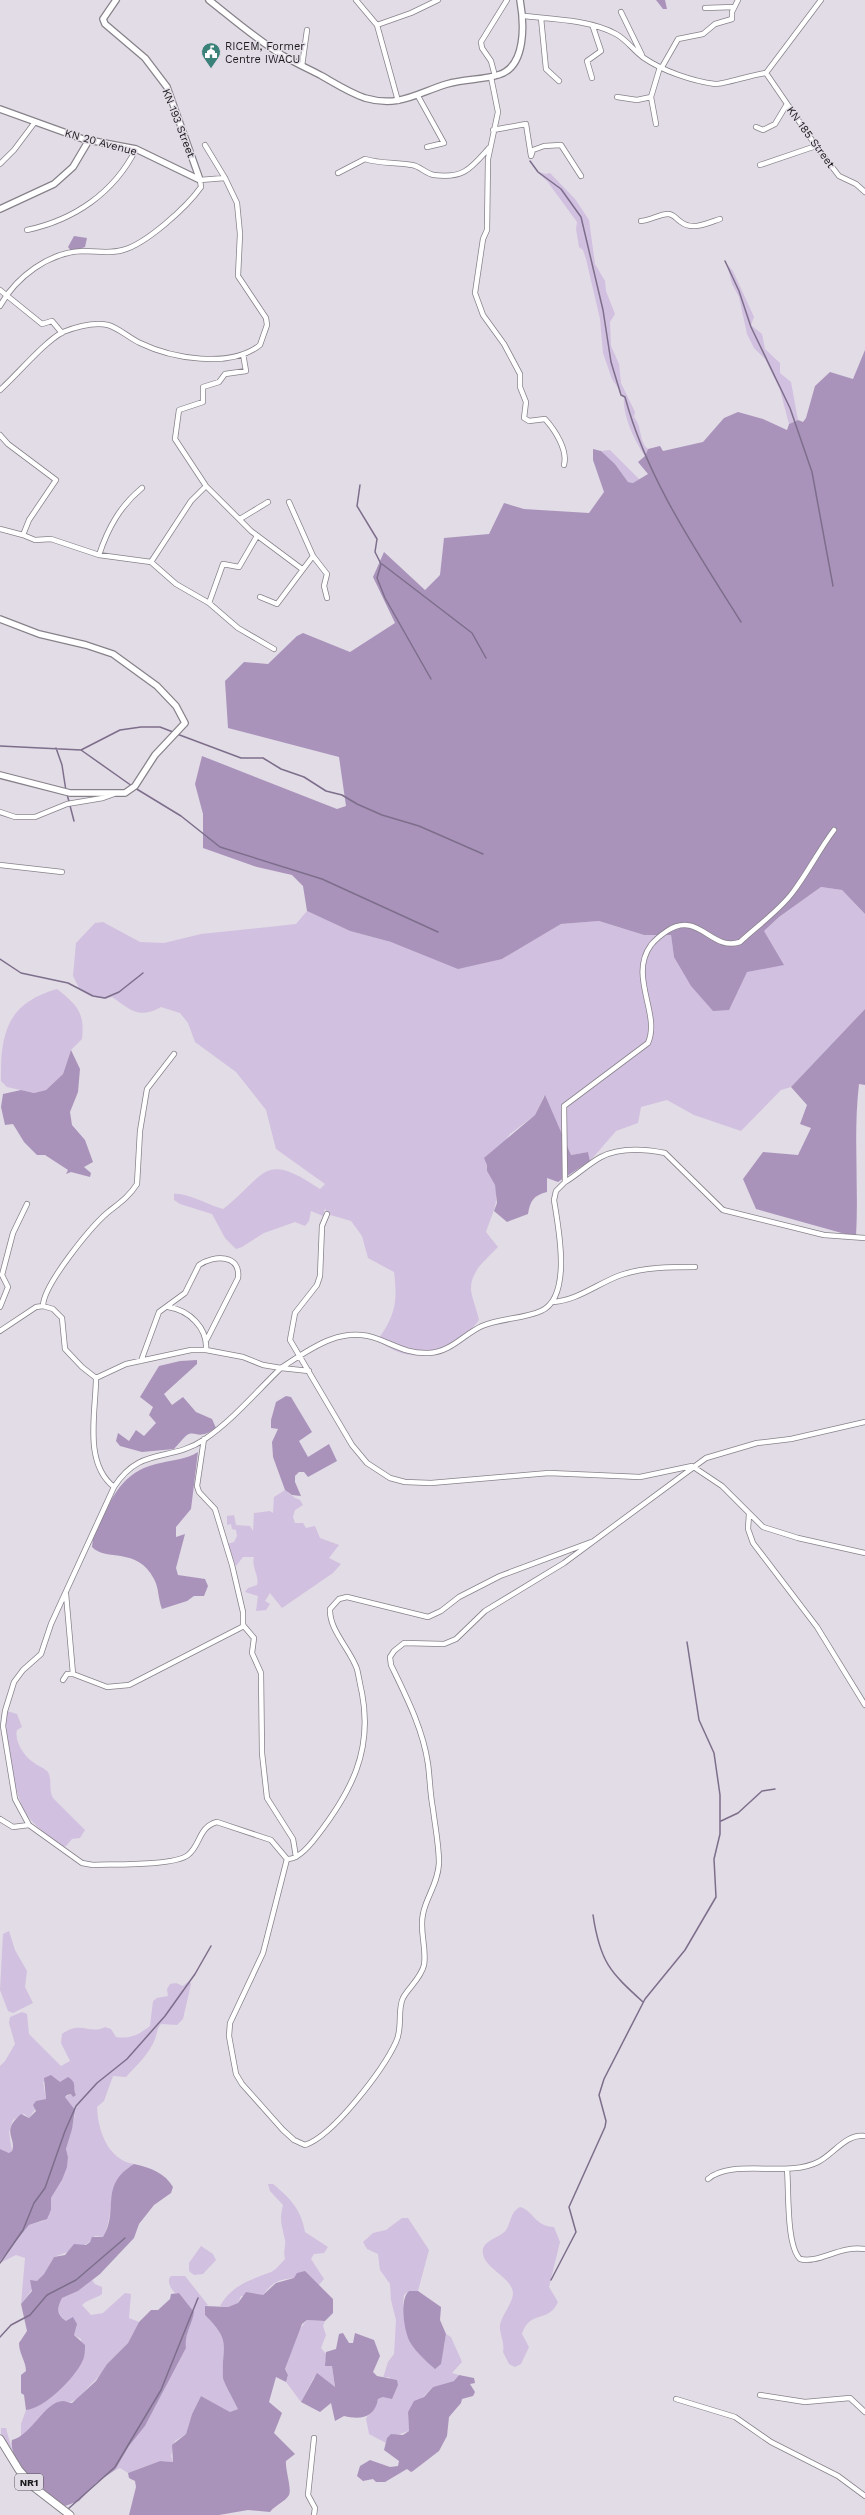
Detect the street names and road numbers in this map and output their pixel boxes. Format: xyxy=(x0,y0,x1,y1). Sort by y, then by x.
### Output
street label: KN 193 Street xyxy=(159,87,198,160)
street label: KN 185 Street xyxy=(784,104,838,171)
street label: KN 20 Avenue xyxy=(63,127,139,158)
road number: NR1 xyxy=(15,2474,43,2490)

